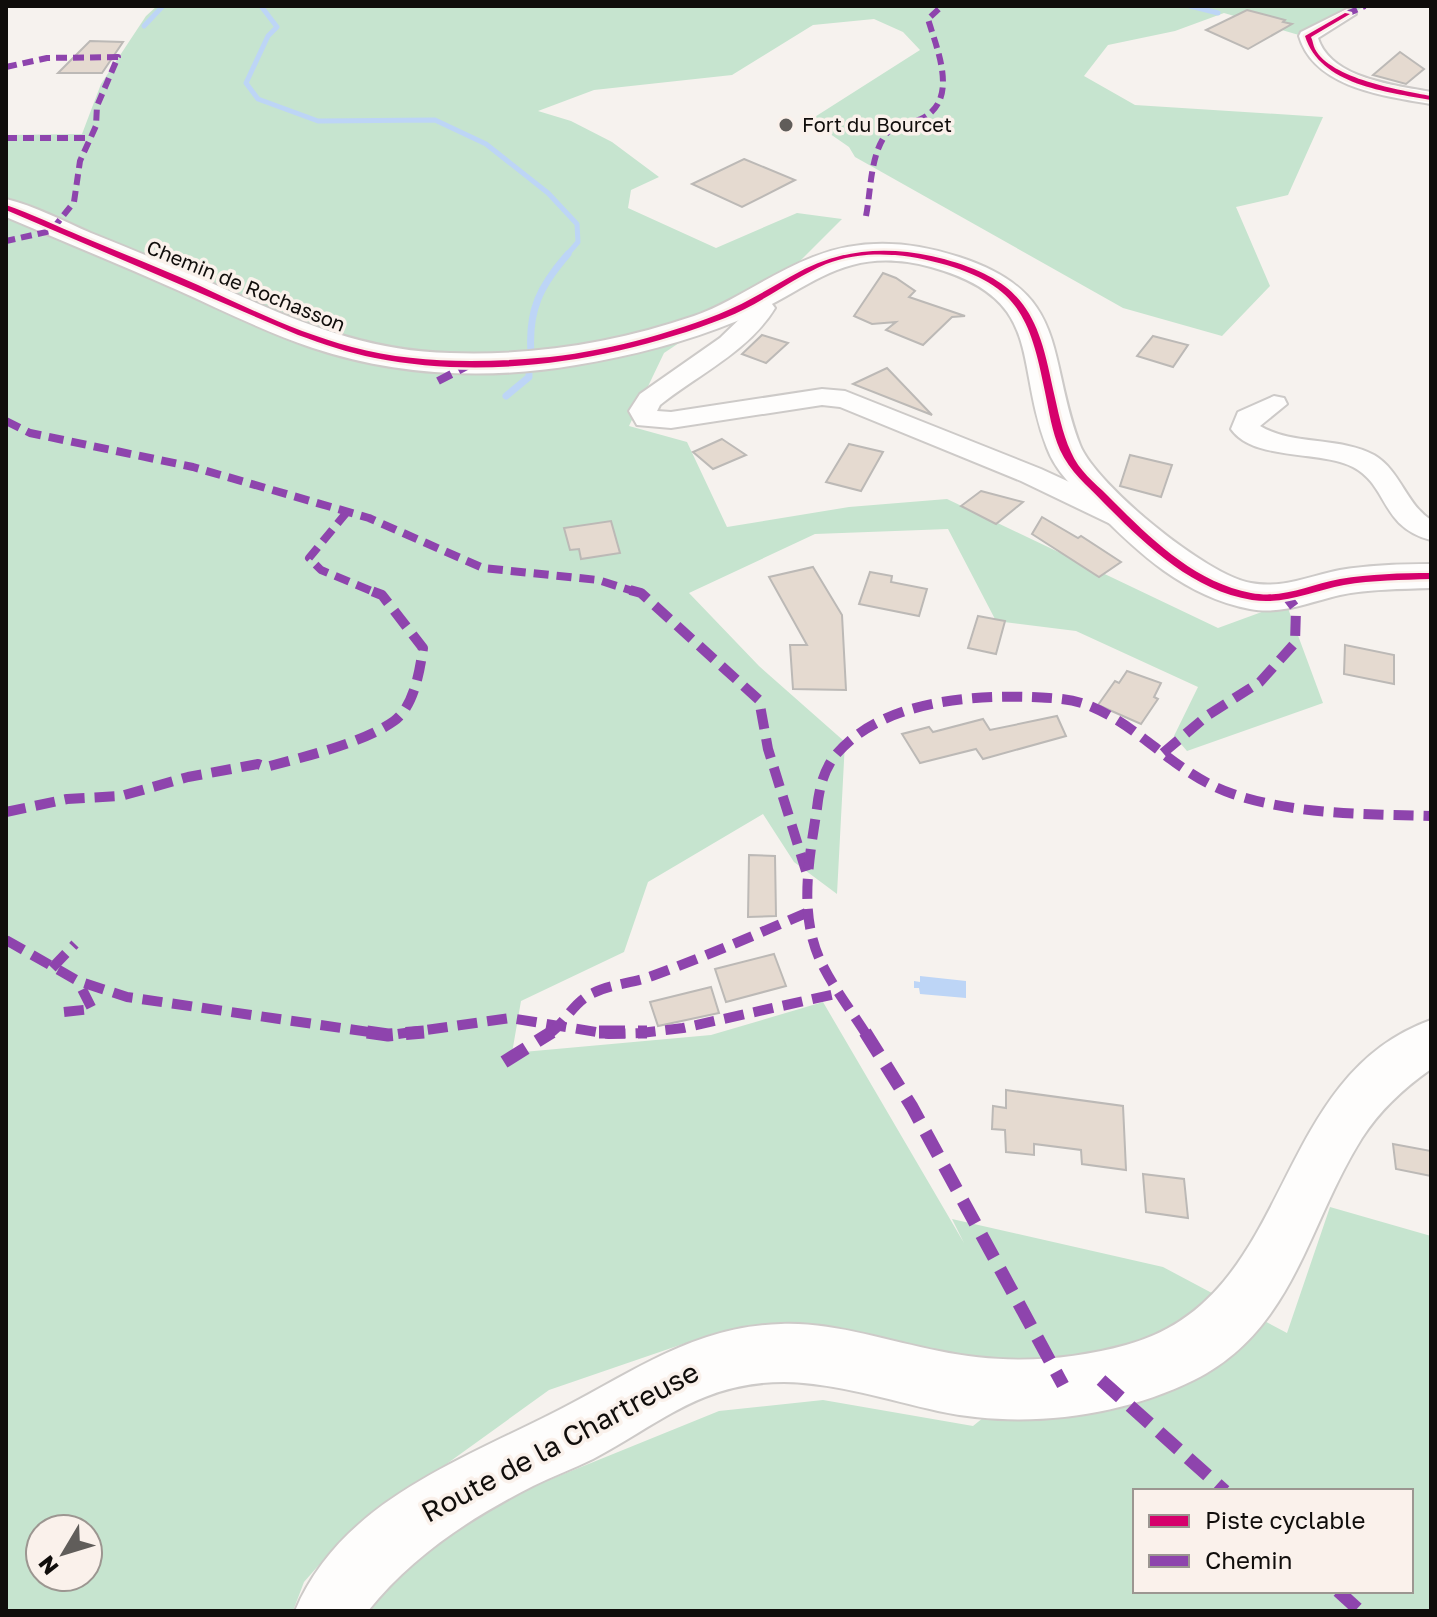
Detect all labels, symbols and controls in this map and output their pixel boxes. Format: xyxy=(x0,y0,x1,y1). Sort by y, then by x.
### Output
place label: Fort du Bourcet xyxy=(802,112,952,136)
marker: Fort du Bourcet xyxy=(777,116,795,134)
street label: Chemin de Rochasson xyxy=(144,234,349,336)
street label: Route de la Chartreuse xyxy=(416,1354,704,1529)
legend xyxy=(1133,1489,1413,1593)
text: Piste cyclable xyxy=(1205,1505,1365,1534)
north arrow xyxy=(24,1513,104,1593)
text: Chemin xyxy=(1205,1545,1292,1574)
text: N xyxy=(32,1551,64,1581)

